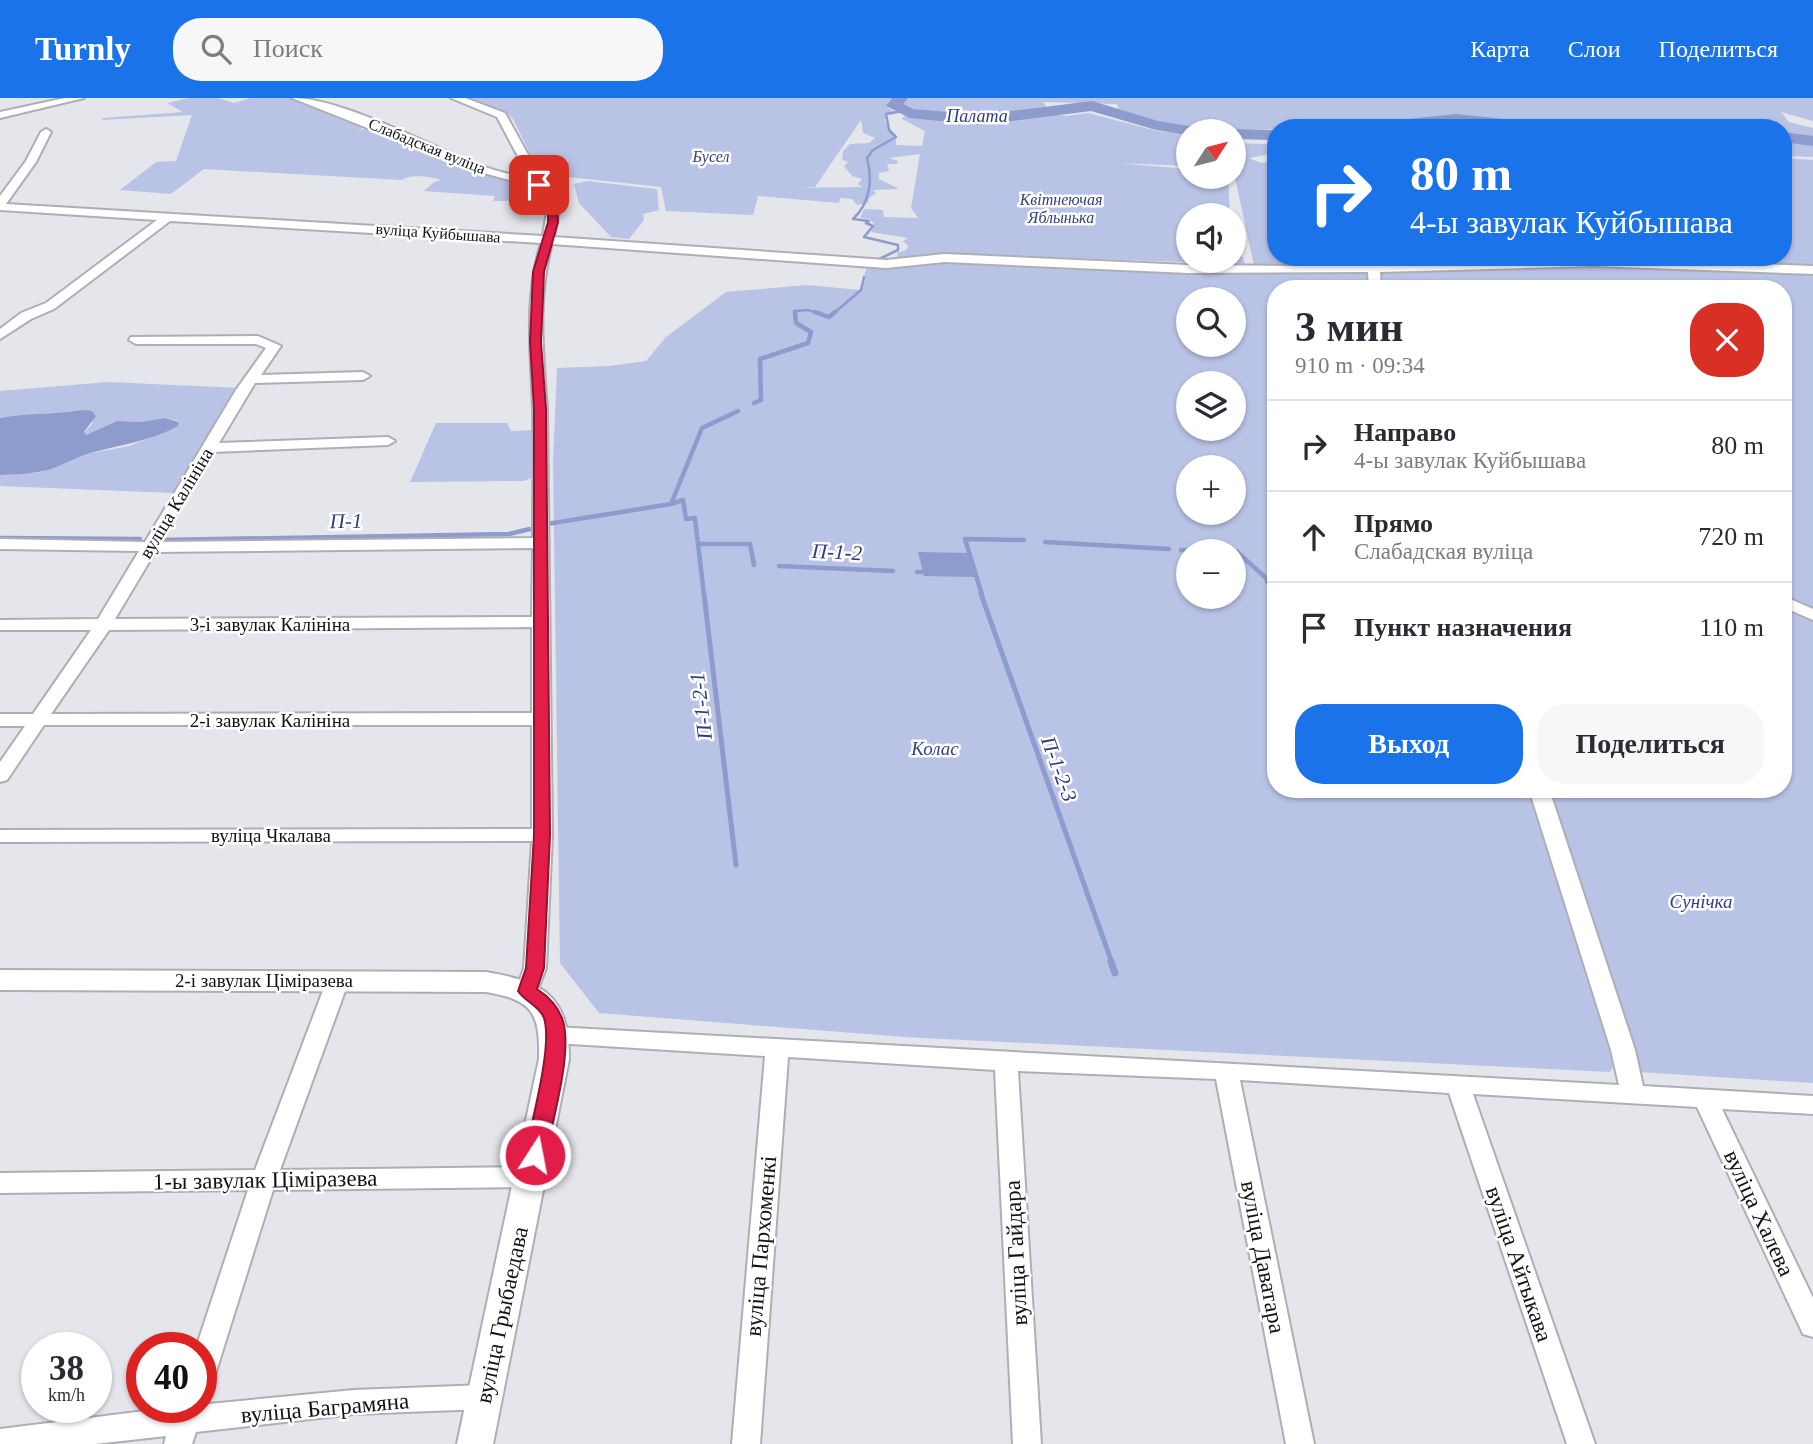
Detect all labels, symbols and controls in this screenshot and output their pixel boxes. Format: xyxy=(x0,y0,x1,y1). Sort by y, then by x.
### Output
search box xyxy=(173,18,663,81)
icon: search xyxy=(197,30,235,68)
text: Turnly xyxy=(35,31,131,67)
text: Поиск xyxy=(253,34,323,63)
text: Карта xyxy=(1470,36,1530,62)
text: Слои xyxy=(1568,36,1621,62)
text: Поделиться xyxy=(1659,36,1778,62)
water label: Палата xyxy=(945,106,1008,126)
street label: Слабадская вуліца xyxy=(366,115,488,178)
north arrow xyxy=(1176,119,1246,189)
map controls xyxy=(1176,119,1246,609)
text: 80 m xyxy=(1410,146,1512,201)
icon: right xyxy=(1295,147,1386,238)
park label: Бусел xyxy=(692,148,729,166)
pin xyxy=(509,155,569,215)
icon: arrive xyxy=(520,166,558,204)
park label: Квітнеючая Яблынька xyxy=(1019,191,1102,226)
button: sound xyxy=(1176,203,1246,273)
text: 4-ы завулак Куйбышава xyxy=(1410,204,1733,240)
street label: вуліца Куйбышава xyxy=(375,220,501,247)
button: search xyxy=(1176,287,1246,357)
button: close xyxy=(1690,303,1764,377)
text: 3 мин xyxy=(1295,304,1404,350)
text: 910 m · 09:34 xyxy=(1295,353,1425,378)
button: layers xyxy=(1176,371,1246,441)
text: Направо xyxy=(1354,418,1456,447)
icon: right xyxy=(1295,427,1333,465)
text: 80 m xyxy=(1711,431,1764,460)
street label: вуліца Калініна xyxy=(135,444,217,562)
text: 4-ы завулак Куйбышава xyxy=(1354,448,1586,473)
button: + xyxy=(1176,455,1246,525)
water label: П-1 xyxy=(328,509,363,533)
text: Прямо xyxy=(1354,509,1433,538)
icon: ahead xyxy=(1295,518,1333,556)
text: 720 m xyxy=(1698,522,1764,551)
water label: П-1-2 xyxy=(810,539,863,565)
button: − xyxy=(1176,539,1246,609)
text: Слабадская вуліца xyxy=(1354,539,1533,564)
icon: arrive xyxy=(1295,609,1333,647)
text: Пункт назначения xyxy=(1354,613,1572,642)
text: 110 m xyxy=(1699,613,1764,642)
street label: 3-і завулак Калініна xyxy=(190,614,351,635)
water label: П-1-2-1 xyxy=(685,671,717,742)
button: Выход xyxy=(1295,704,1523,784)
button: Поделиться xyxy=(1537,704,1764,784)
street label: 2-і завулак Калініна xyxy=(190,710,351,731)
water label: П-1-2-3 xyxy=(1036,732,1082,805)
park label: Колас xyxy=(910,738,959,759)
street label: вуліца Чкалава xyxy=(211,825,332,846)
park label: Сунічка xyxy=(1670,891,1732,912)
street label: 2-і завулак Ціміразева xyxy=(175,970,354,991)
position arrow xyxy=(498,1118,572,1192)
street label: вуліца Халева xyxy=(1719,1146,1799,1280)
street label: вуліца Пархоменкі xyxy=(741,1155,781,1337)
street label: 1-ы завулак Ціміразева xyxy=(153,1166,377,1194)
street label: вуліца Даватара xyxy=(1236,1179,1290,1335)
street label: вуліца Гайдара xyxy=(1000,1180,1032,1326)
street label: вуліца Айтыкава xyxy=(1481,1183,1557,1345)
street label: вуліца Грыбаедава xyxy=(471,1224,533,1406)
speed limit sign: 40 xyxy=(126,1332,217,1423)
text: 38 xyxy=(49,1349,84,1388)
text: km/h xyxy=(48,1385,85,1405)
street label: вуліца Баграмяна xyxy=(240,1388,410,1428)

